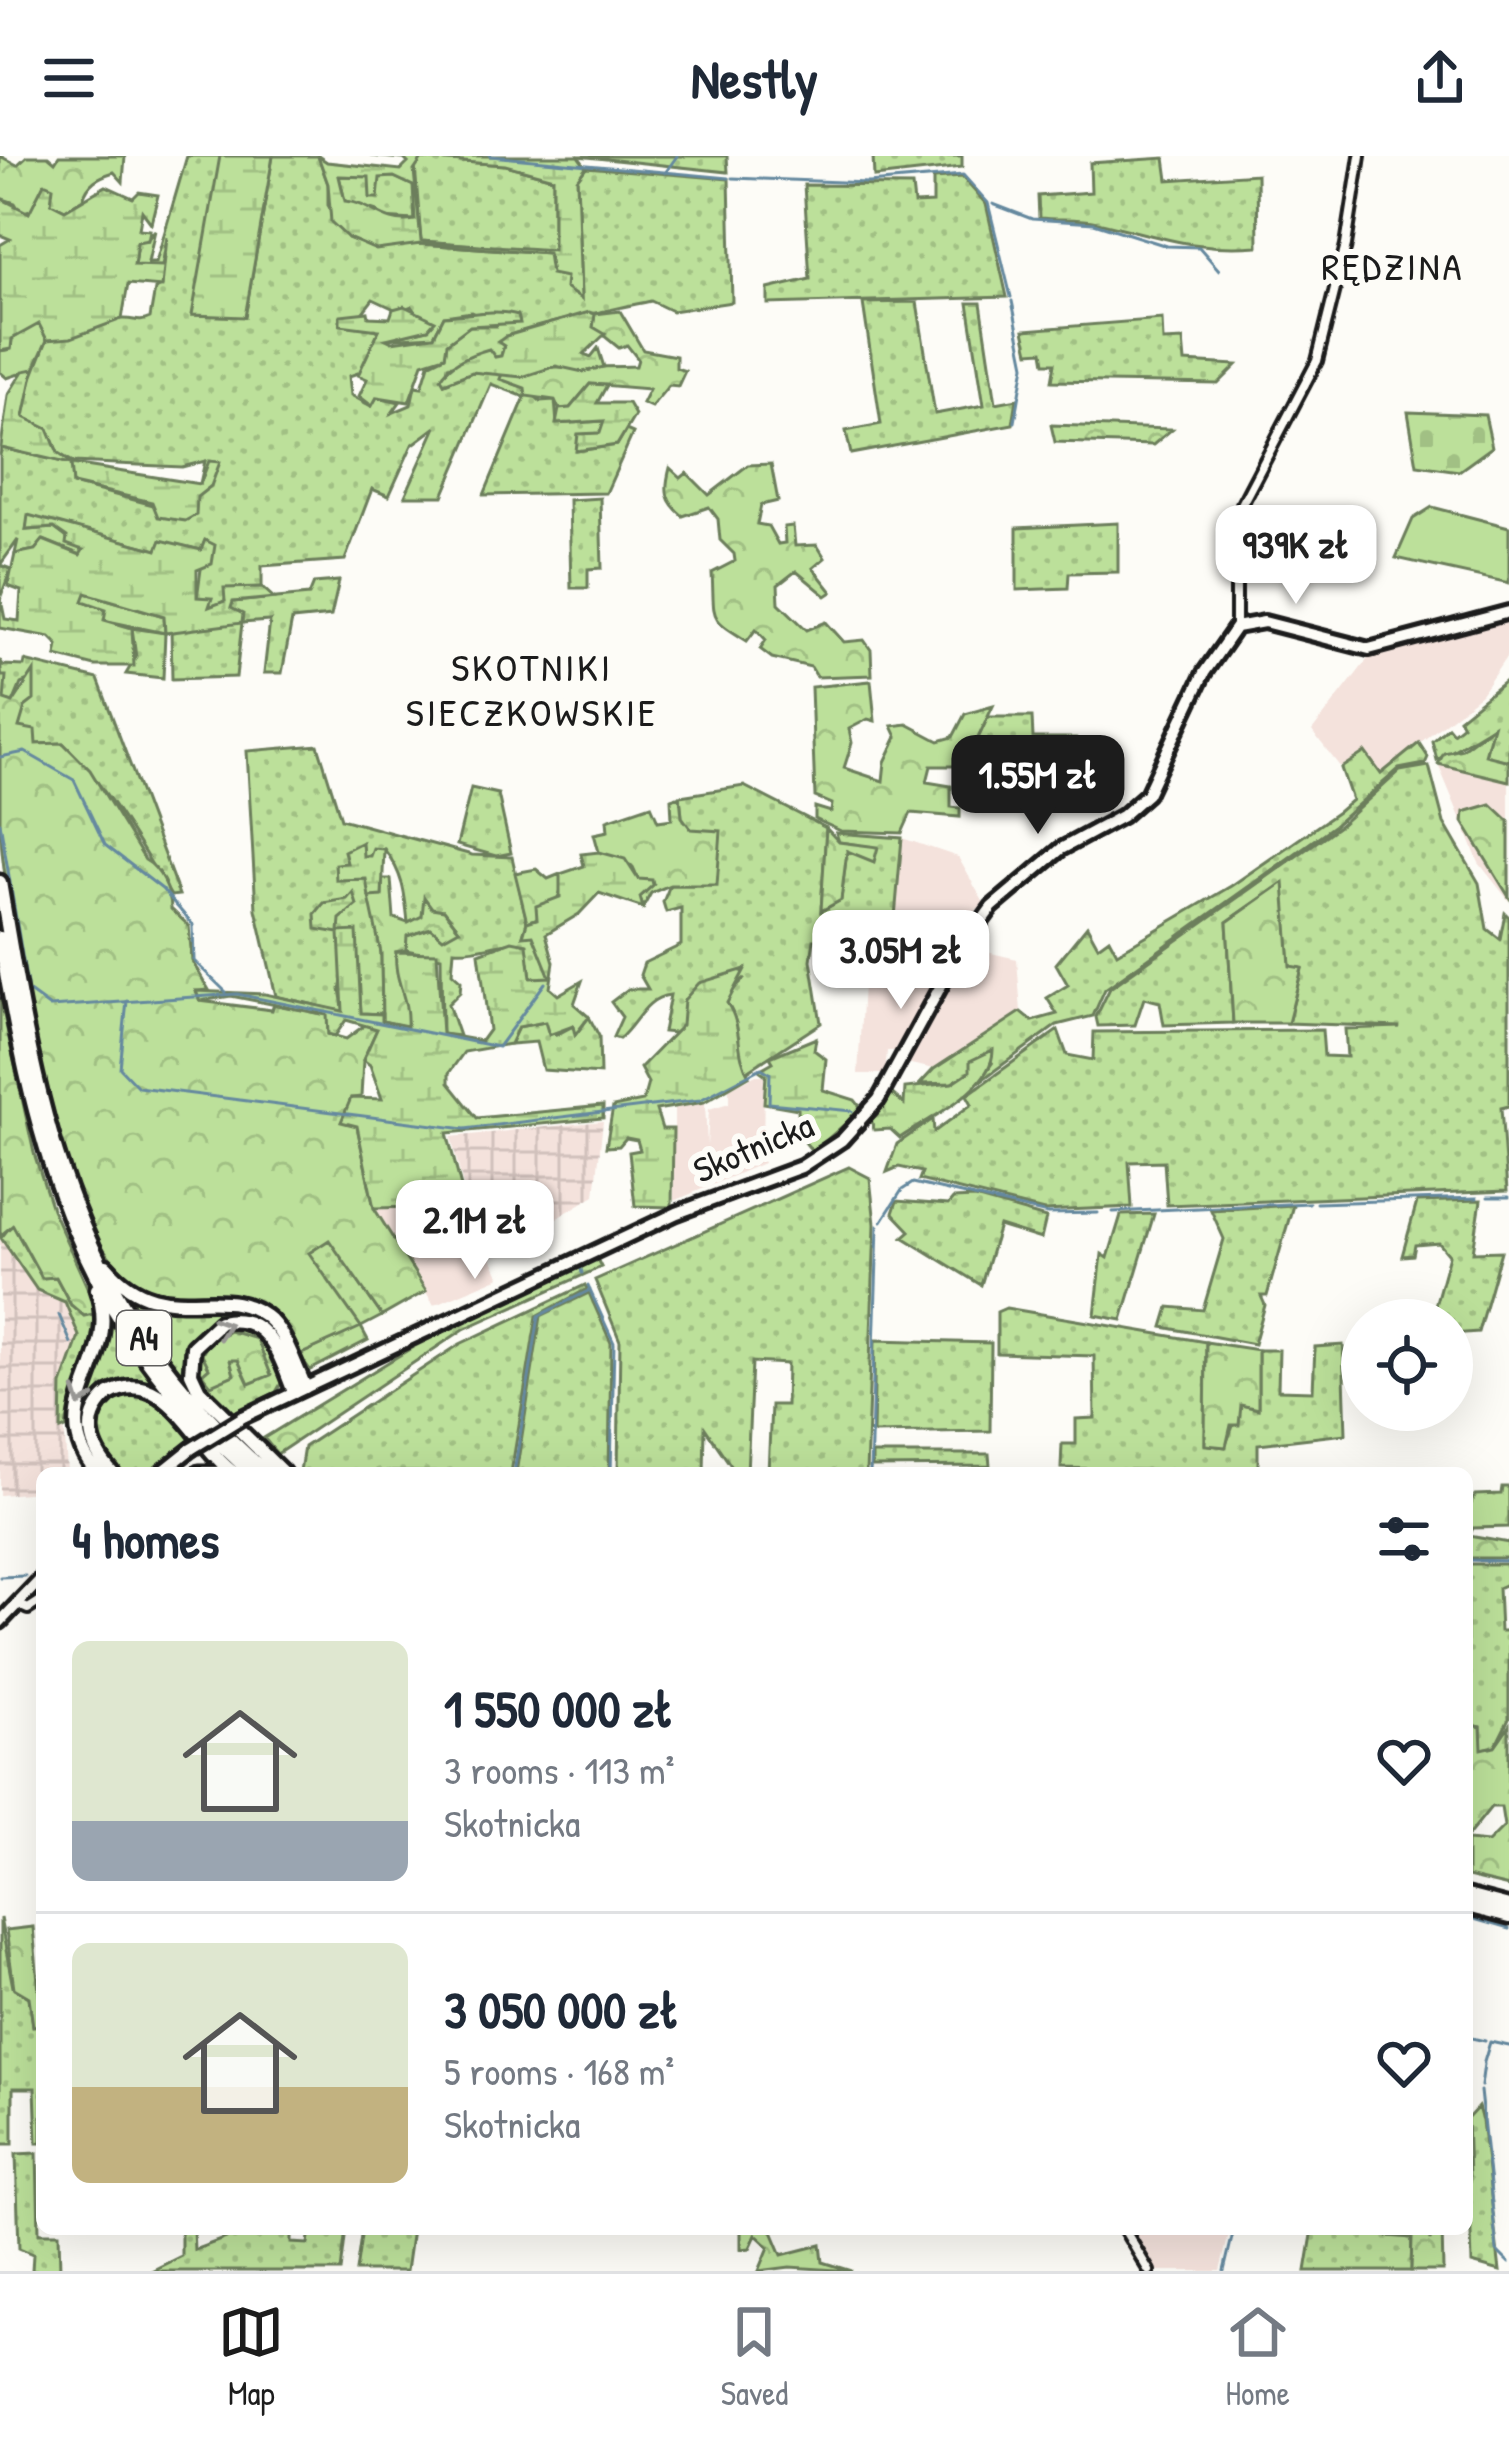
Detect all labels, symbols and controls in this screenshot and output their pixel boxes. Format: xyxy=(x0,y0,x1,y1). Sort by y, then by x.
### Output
text: Nestly xyxy=(691,42,818,115)
icon: menu xyxy=(36,45,102,111)
icon: share xyxy=(1407,45,1473,111)
district label: RĘDZINA xyxy=(1321,239,1465,292)
pin: 939K zł xyxy=(1185,505,1407,607)
text: 939K zł xyxy=(1243,517,1349,570)
district label: SKOTNIKI SIECZKOWSKIE xyxy=(406,640,658,738)
pin: 1.55M zł xyxy=(914,735,1162,837)
text: 1.55M zł xyxy=(978,747,1098,800)
pin: 3.05M zł xyxy=(777,910,1025,1012)
text: 3.05M zł xyxy=(839,922,963,975)
street label: Skotnicka xyxy=(685,1099,820,1194)
pin: 2.1M zł xyxy=(364,1180,586,1282)
text: 2.1M zł xyxy=(423,1192,527,1245)
map controls xyxy=(1341,1299,1473,1431)
button: locate xyxy=(1341,1299,1473,1431)
road number: A4 xyxy=(117,1311,171,1365)
one-way arrow xyxy=(210,1316,231,1341)
one-way arrow xyxy=(72,1386,96,1407)
text: 4 homes xyxy=(72,1505,219,1574)
icon: filters xyxy=(1371,1506,1437,1572)
text: 1 550 000 zł xyxy=(444,1674,673,1743)
icon: home xyxy=(168,1689,312,1833)
icon: heart xyxy=(1371,1728,1437,1794)
text: 3 rooms · 113 m² xyxy=(444,1743,674,1796)
text: Skotnicka xyxy=(444,1796,580,1849)
text: 3 050 000 zł xyxy=(444,1975,679,2044)
icon: home xyxy=(168,1991,312,2135)
icon: heart xyxy=(1371,2030,1437,2096)
text: 5 rooms · 168 m² xyxy=(444,2044,674,2097)
text: Skotnicka xyxy=(444,2097,580,2150)
tab: Map xyxy=(218,2299,284,2415)
tab: Saved xyxy=(721,2299,788,2415)
tab: Home xyxy=(1225,2299,1291,2415)

